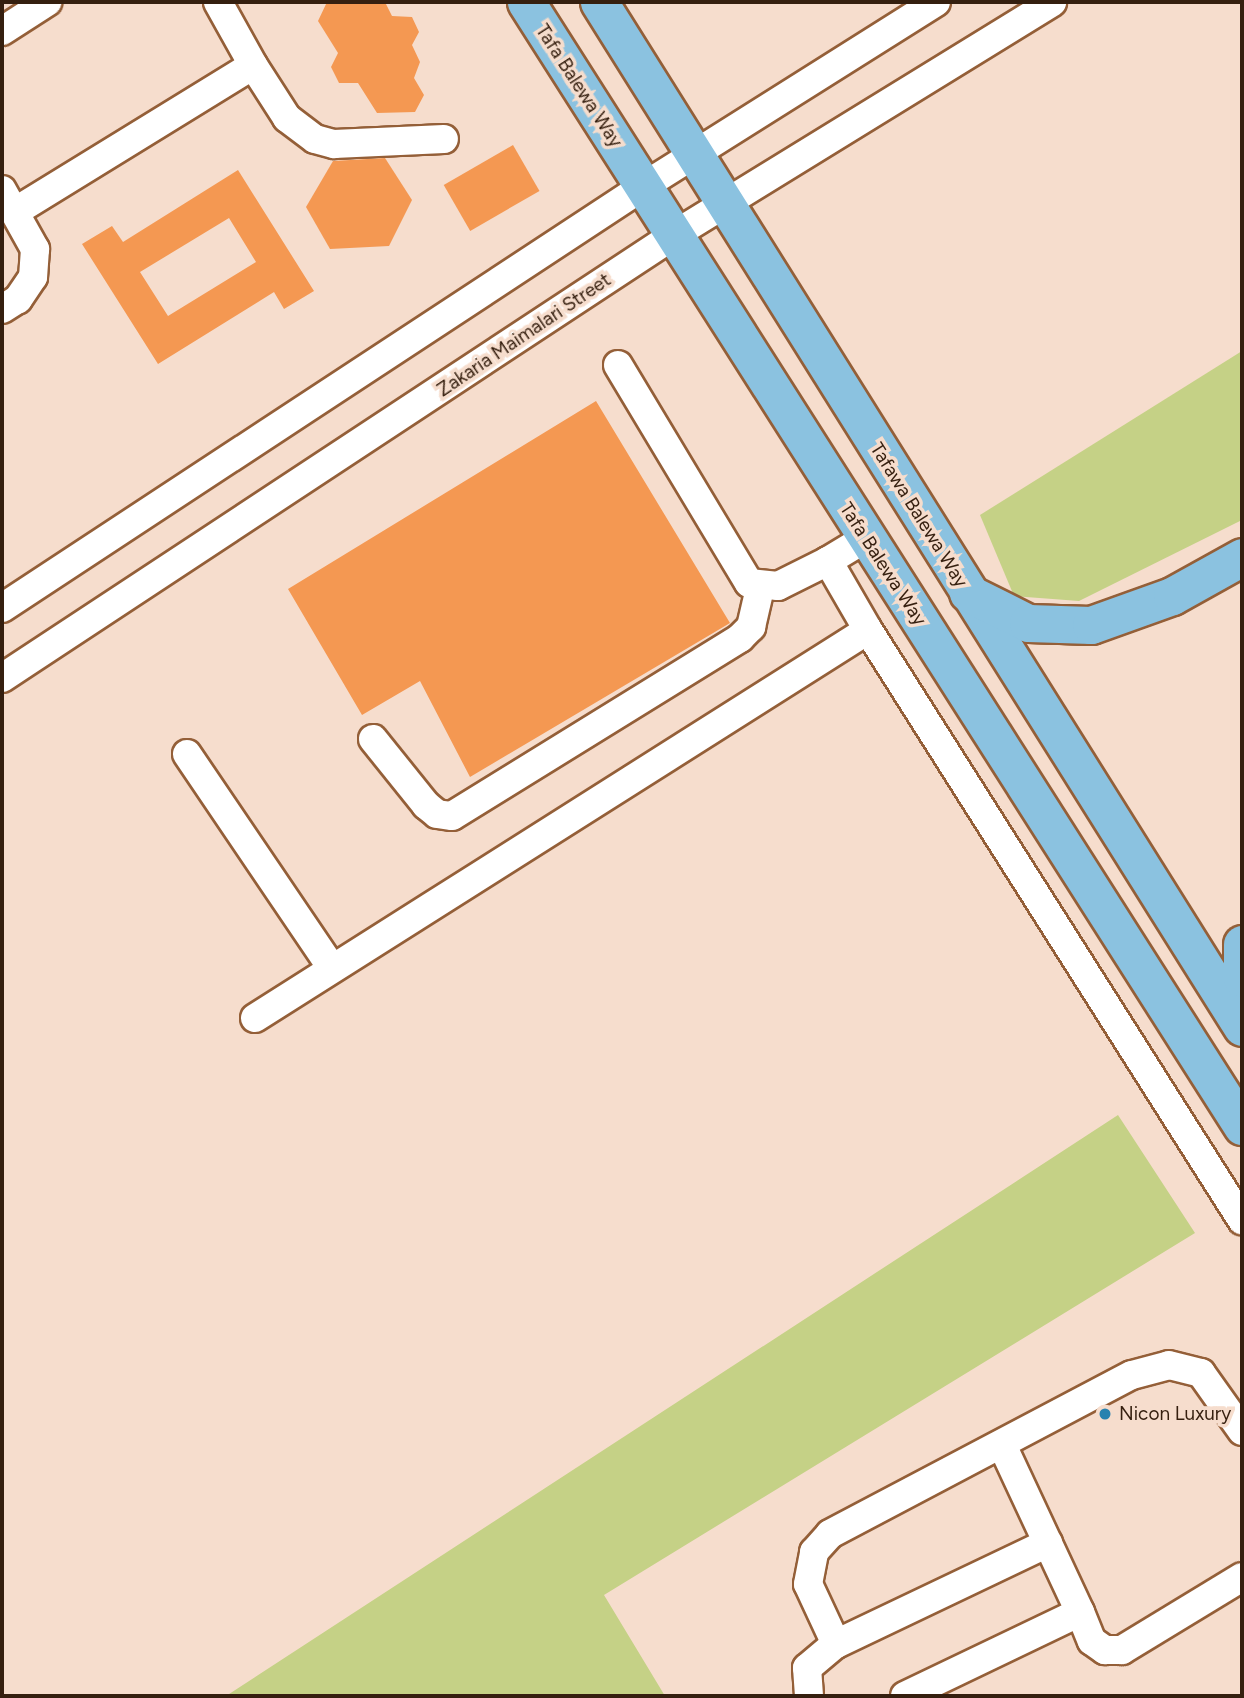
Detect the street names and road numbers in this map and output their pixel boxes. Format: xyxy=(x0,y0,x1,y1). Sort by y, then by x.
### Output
street label: Tafa Balewa Way xyxy=(531,20,627,152)
street label: Zakaria Maimalari Street xyxy=(433,268,615,402)
street label: Tafawa Balewa Way xyxy=(865,438,973,592)
street label: Tafa Balewa Way xyxy=(835,498,931,630)

